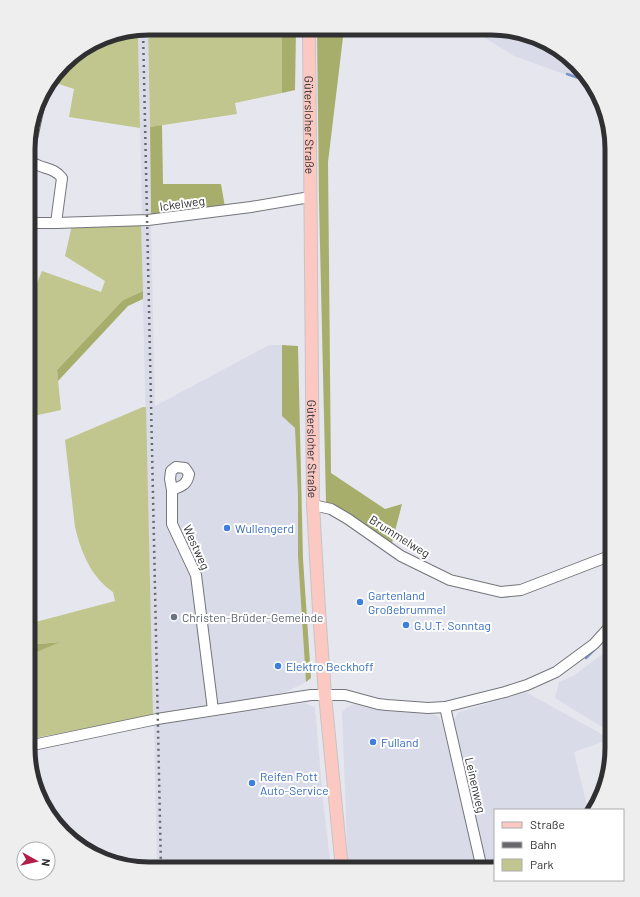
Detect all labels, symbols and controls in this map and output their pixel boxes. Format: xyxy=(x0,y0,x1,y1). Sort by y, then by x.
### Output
street label: Gütersloher Straße xyxy=(302,76,317,174)
street label: Ickelweg xyxy=(158,193,206,213)
street label: Gütersloher Straße xyxy=(305,400,320,498)
street label: Brummelweg xyxy=(367,512,433,560)
place label: Wullengerd xyxy=(235,521,294,535)
street label: Westweg xyxy=(181,522,213,572)
marker: Wullengerd xyxy=(222,523,232,533)
place label: Gartenland Großebrummel xyxy=(368,588,446,616)
marker: Gartenland Großebrummel xyxy=(355,597,365,607)
place label: Christen-Brüder-Gemeinde xyxy=(182,610,323,624)
marker: Christen-Brüder-Gemeinde xyxy=(169,612,179,622)
place label: G.U.T. Sonntag xyxy=(414,618,491,632)
marker: G.U.T. Sonntag xyxy=(401,620,411,630)
place label: Elektro Beckhoff xyxy=(286,659,374,673)
marker: Elektro Beckhoff xyxy=(273,661,283,671)
place label: Fulland xyxy=(381,735,419,749)
marker: Fulland xyxy=(368,737,378,747)
street label: Leinenweg xyxy=(463,756,489,814)
place label: Reifen Pott Auto-Service xyxy=(260,769,329,797)
marker: Reifen Pott Auto-Service xyxy=(247,778,257,788)
legend xyxy=(494,809,624,881)
text: Straße xyxy=(530,817,565,831)
text: Bahn xyxy=(530,837,557,851)
north arrow xyxy=(16,841,56,881)
text: Park xyxy=(530,857,554,871)
text: N xyxy=(39,858,53,867)

